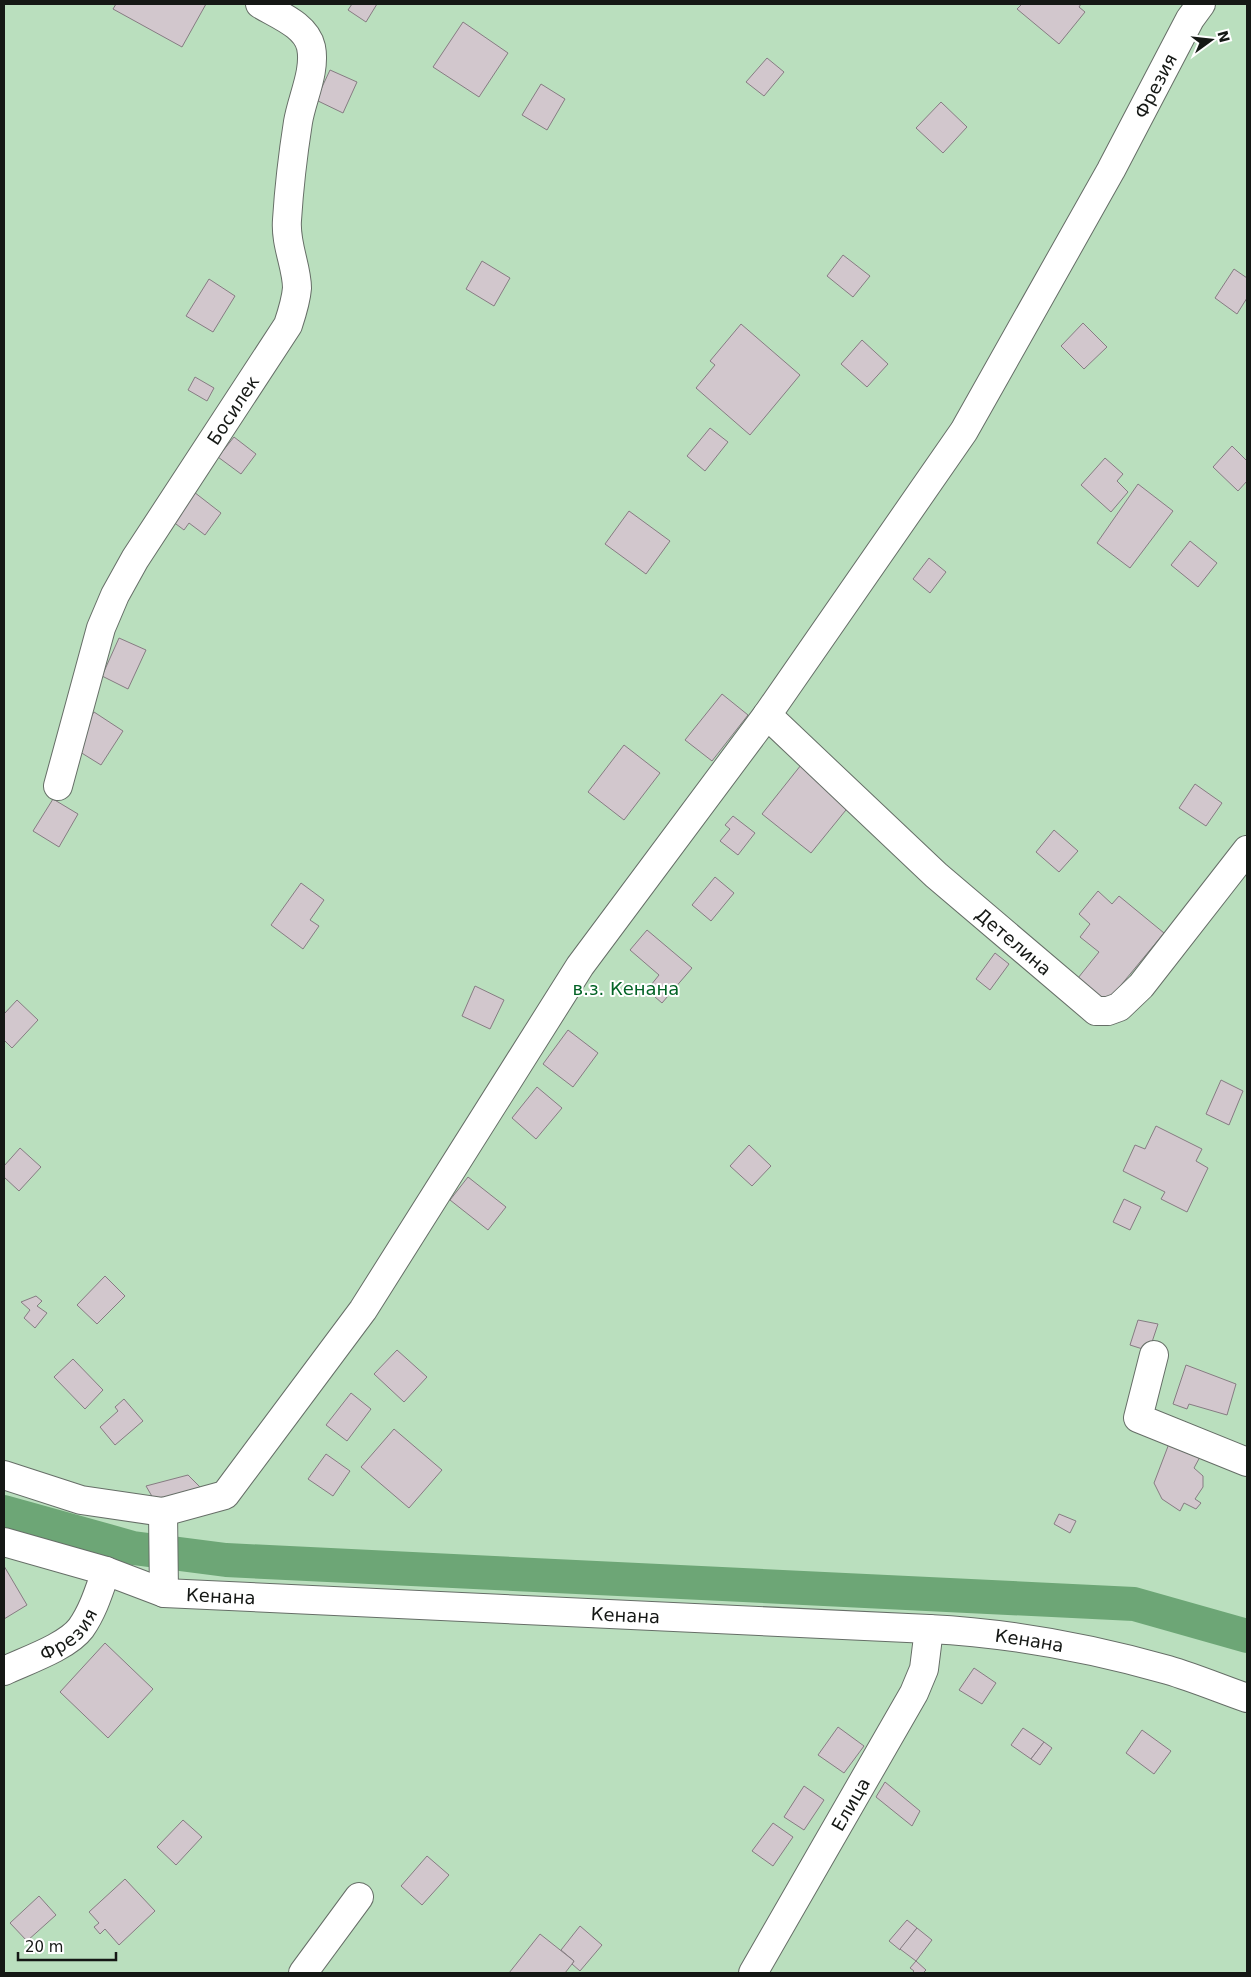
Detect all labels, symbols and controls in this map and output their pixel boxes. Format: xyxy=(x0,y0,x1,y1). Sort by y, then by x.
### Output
north arrow xyxy=(1186,15,1236,65)
text: N xyxy=(1214,29,1233,44)
street label: Фрезия xyxy=(1130,50,1181,122)
street label: Босилек xyxy=(202,371,263,448)
street label: Детелина xyxy=(972,903,1056,979)
park label: в.з. Кенана xyxy=(573,978,679,999)
street label: Кенана xyxy=(186,1584,256,1608)
street label: Кенана xyxy=(590,1603,661,1627)
street label: Фрезия xyxy=(36,1605,101,1665)
street label: Кенана xyxy=(994,1624,1066,1656)
street label: Елица xyxy=(827,1774,874,1834)
scale bar xyxy=(18,1930,115,1962)
text: 20 m xyxy=(25,1938,63,1956)

